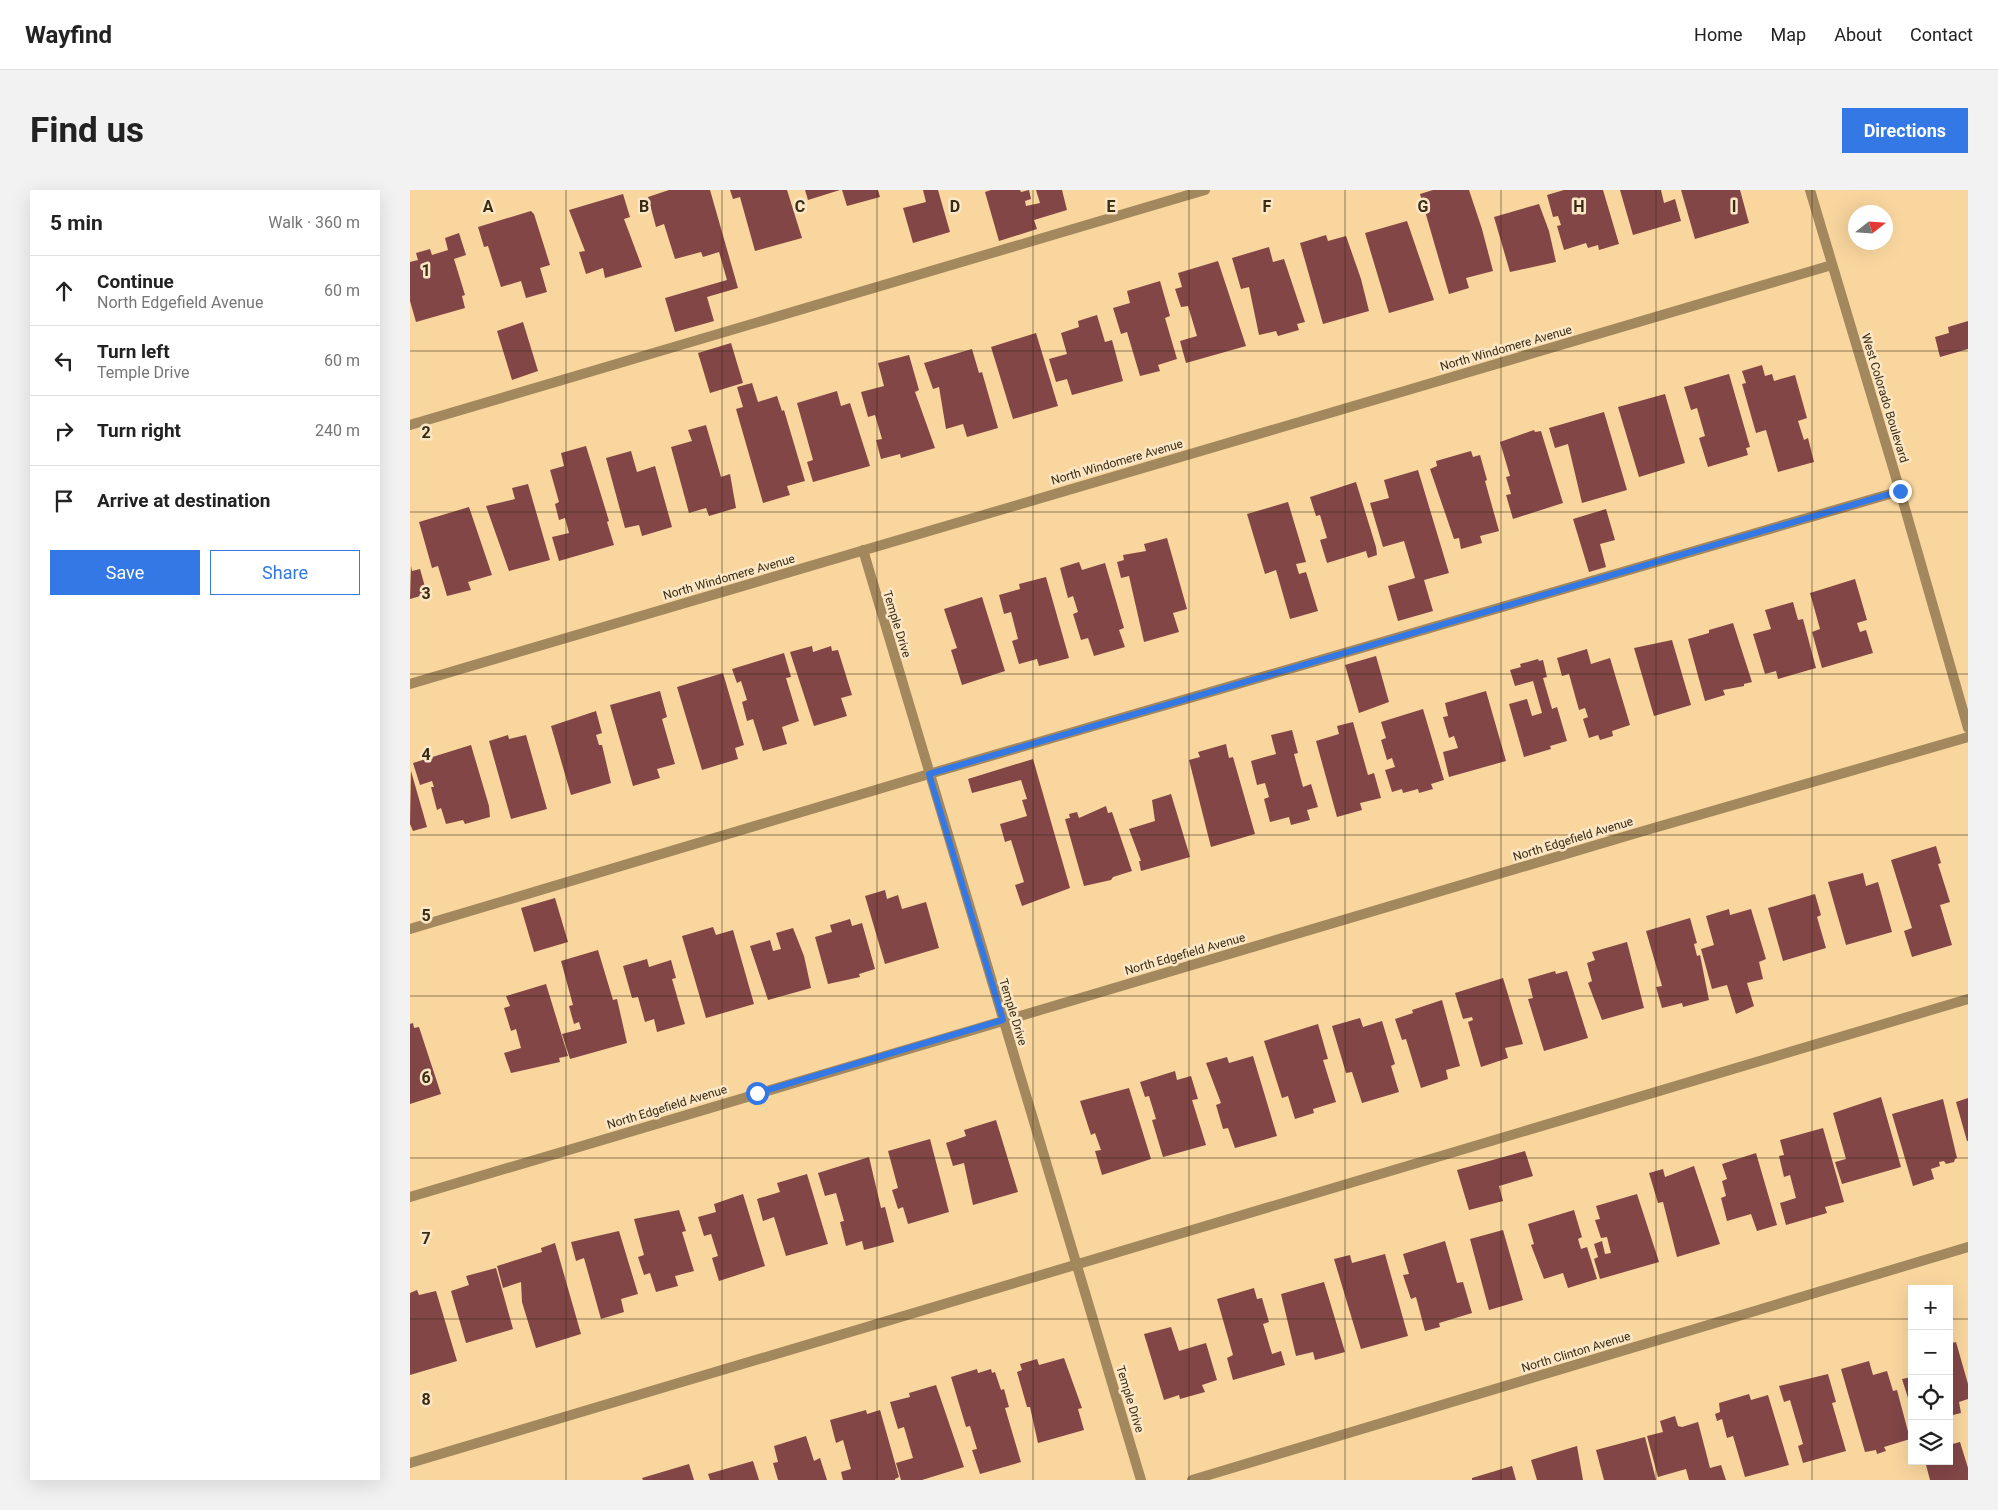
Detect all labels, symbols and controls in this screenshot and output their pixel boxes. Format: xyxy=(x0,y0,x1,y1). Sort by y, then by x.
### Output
text: Wayfind xyxy=(25,21,112,49)
text: Home xyxy=(1694,24,1743,45)
text: Map xyxy=(1771,24,1806,45)
text: About xyxy=(1834,24,1882,45)
text: Contact xyxy=(1910,24,1973,45)
button: Directions xyxy=(1842,108,1968,153)
text: Find us xyxy=(30,110,144,151)
text: A xyxy=(483,197,494,216)
text: B xyxy=(639,197,649,216)
text: C xyxy=(795,197,805,216)
text: D xyxy=(950,197,960,216)
text: E xyxy=(1107,197,1116,216)
text: F xyxy=(1263,197,1272,216)
text: G xyxy=(1418,197,1429,216)
text: H xyxy=(1573,197,1585,216)
text: I xyxy=(1732,197,1736,216)
north arrow xyxy=(1848,205,1893,250)
text: 5 min xyxy=(50,211,103,235)
text: Walk · 360 m xyxy=(268,213,360,232)
text: 1 xyxy=(421,261,431,280)
text: Continue xyxy=(97,270,174,293)
icon: ahead xyxy=(50,277,78,305)
text: 60 m xyxy=(324,281,360,300)
text: North Edgefield Avenue xyxy=(97,293,263,312)
street label: North Windomere Avenue xyxy=(1438,322,1574,374)
street label: West Colorado Boulevard xyxy=(1859,332,1911,464)
text: Turn left xyxy=(97,340,170,363)
icon: left xyxy=(50,347,78,375)
text: 60 m xyxy=(324,351,360,370)
text: Temple Drive xyxy=(97,363,190,382)
icon: right xyxy=(50,417,78,445)
text: Turn right xyxy=(97,419,181,442)
text: 240 m xyxy=(315,421,360,440)
text: 2 xyxy=(421,423,431,442)
street label: North Windomere Avenue xyxy=(1049,436,1185,488)
route end xyxy=(1889,480,1912,503)
icon: arrive xyxy=(50,487,78,515)
text: Arrive at destination xyxy=(97,489,270,512)
button: Save xyxy=(50,550,200,595)
button: Share xyxy=(210,550,360,595)
street label: North Windomere Avenue xyxy=(661,551,797,603)
text: 3 xyxy=(421,584,431,603)
street label: Temple Drive xyxy=(880,589,914,659)
text: 4 xyxy=(421,745,431,764)
street label: North Edgefield Avenue xyxy=(1511,814,1635,864)
text: 5 xyxy=(421,906,431,925)
street label: North Edgefield Avenue xyxy=(1123,930,1247,978)
street label: Temple Drive xyxy=(996,977,1030,1047)
text: 6 xyxy=(421,1068,431,1087)
street label: North Edgefield Avenue xyxy=(605,1082,729,1132)
route start xyxy=(746,1082,769,1105)
text: 7 xyxy=(421,1229,431,1248)
map controls xyxy=(1908,1285,1953,1465)
button: + xyxy=(1908,1285,1953,1330)
street label: North Clinton Avenue xyxy=(1520,1329,1632,1375)
button: − xyxy=(1908,1330,1953,1375)
street label: Temple Drive xyxy=(1113,1364,1147,1434)
button: locate xyxy=(1908,1375,1953,1420)
text: 8 xyxy=(421,1390,431,1409)
button: layers xyxy=(1908,1420,1953,1465)

